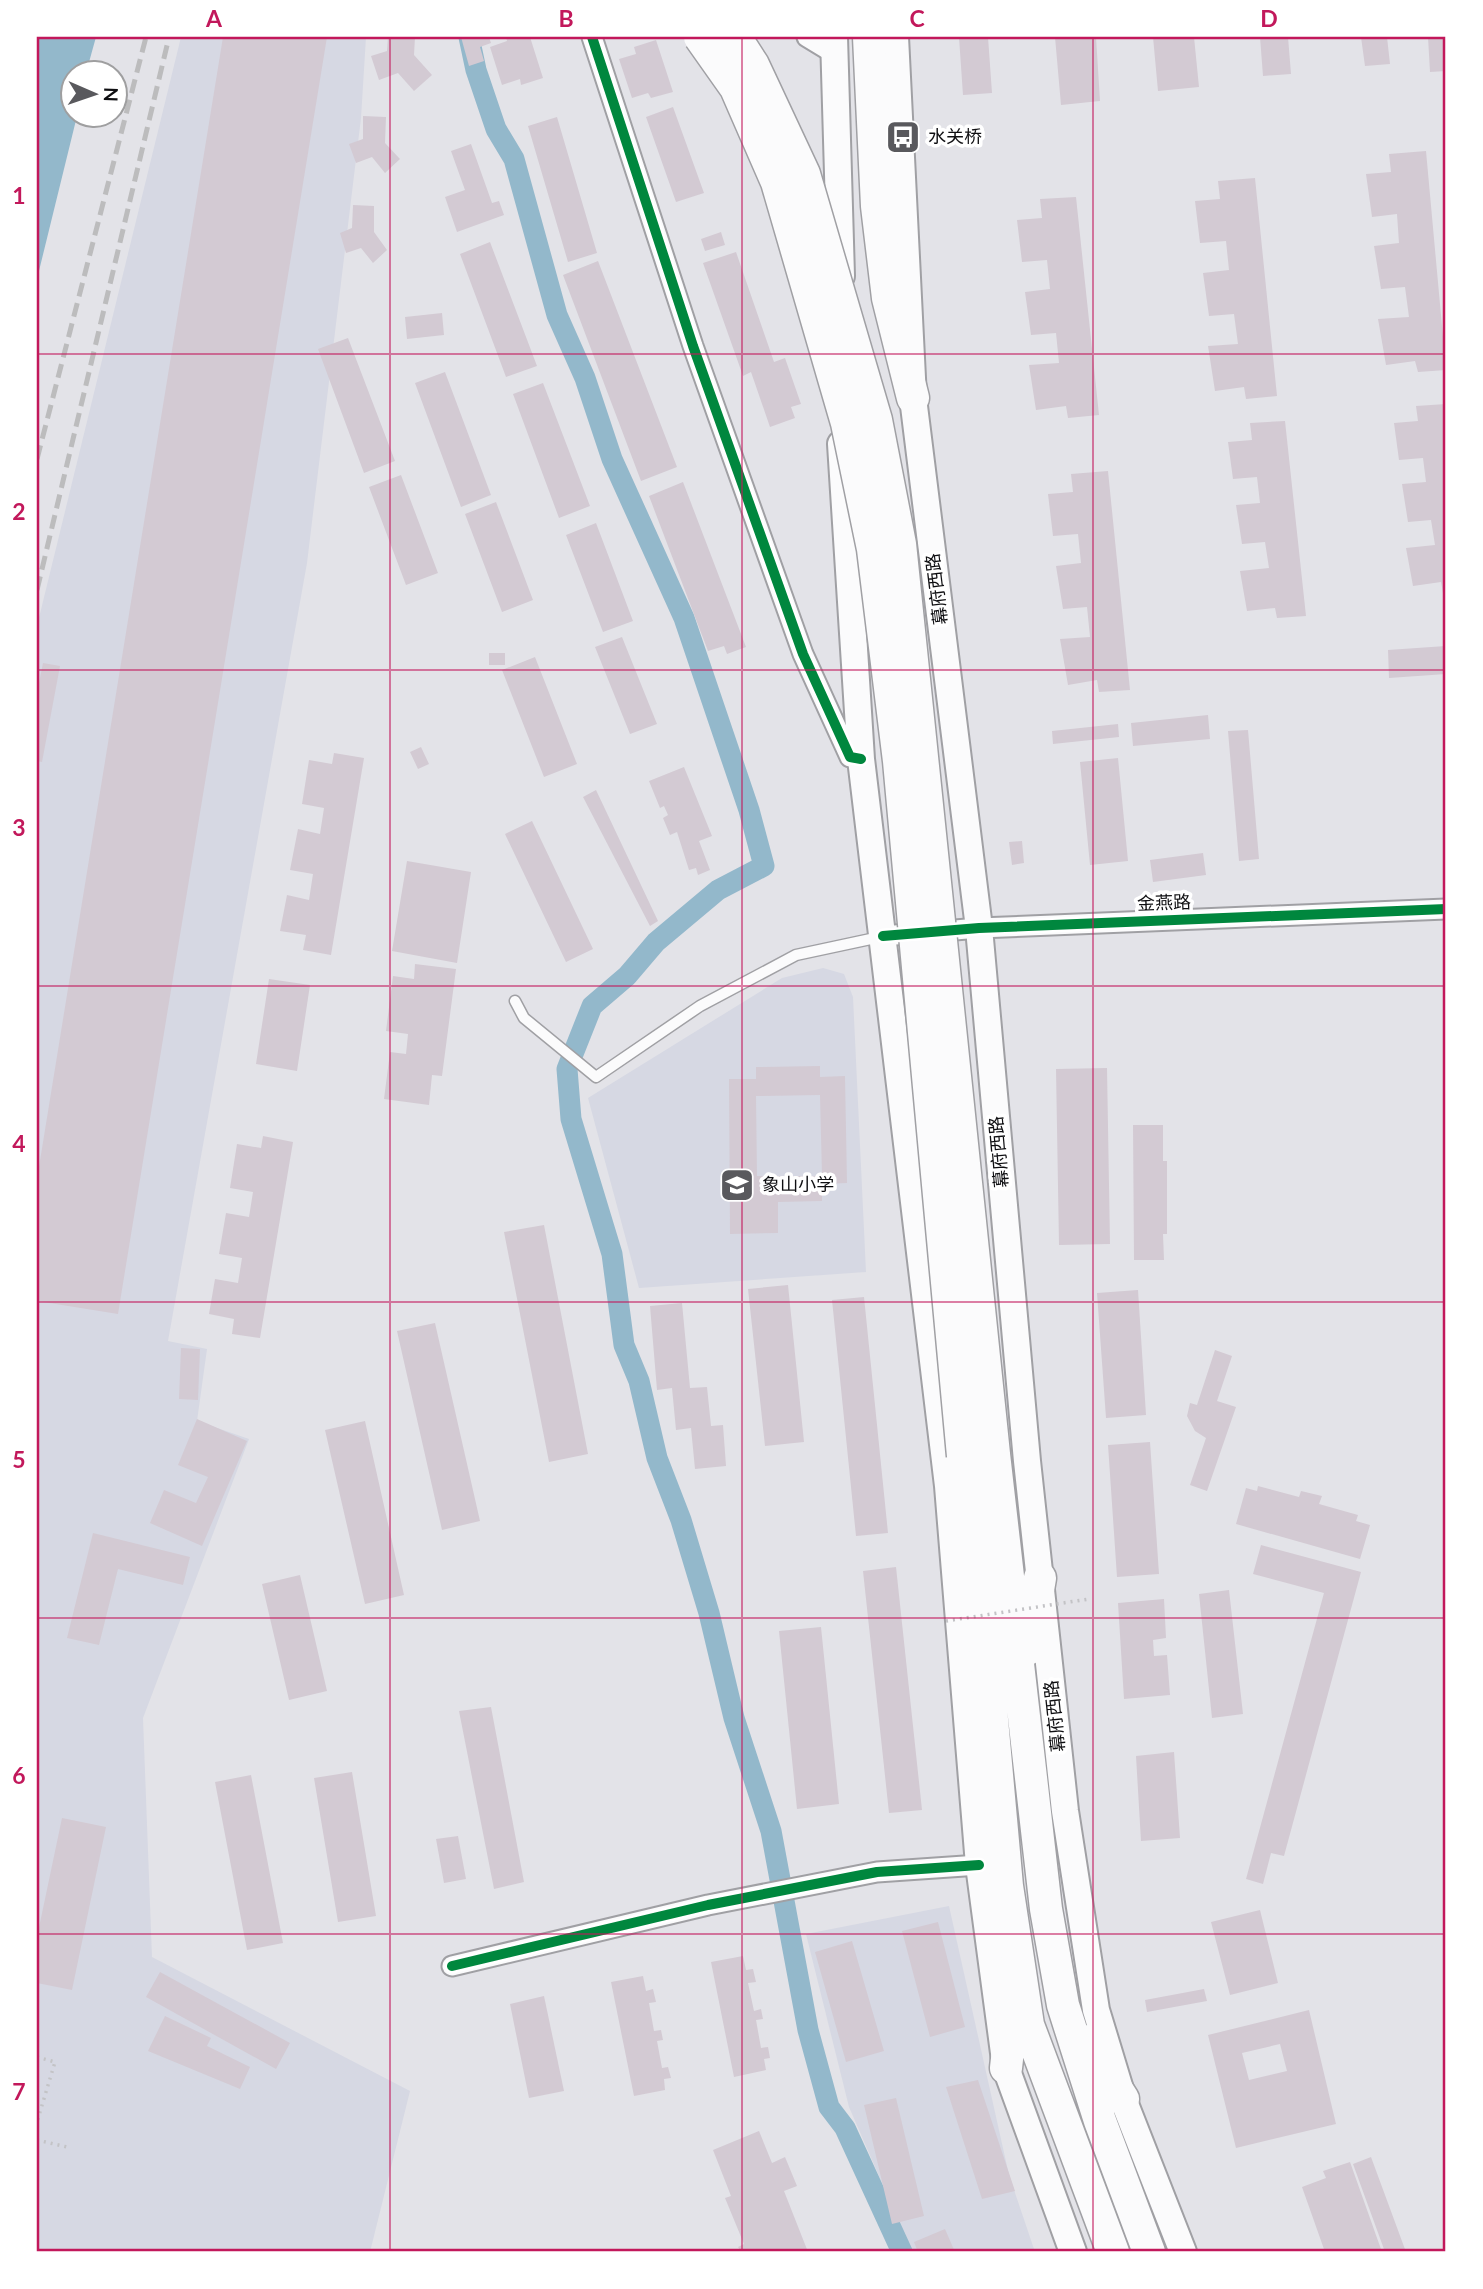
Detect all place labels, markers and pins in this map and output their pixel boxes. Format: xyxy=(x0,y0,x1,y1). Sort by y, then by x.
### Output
bus stop icon: 水关桥 xyxy=(884,118,922,156)
place label: 水关桥 xyxy=(928,125,982,147)
school or university icon: 象山小学 xyxy=(718,1166,756,1204)
place label: 象山小学 xyxy=(762,1173,834,1195)

